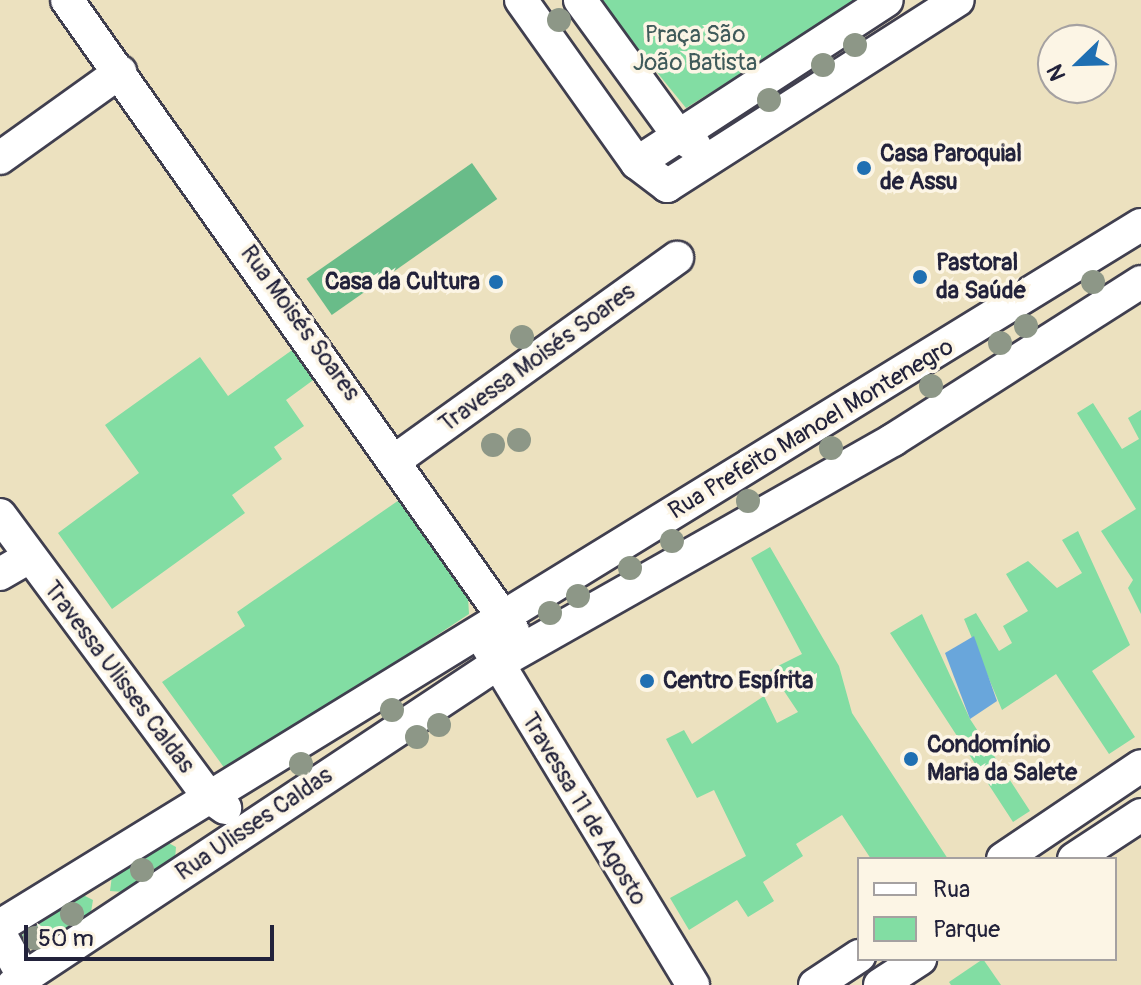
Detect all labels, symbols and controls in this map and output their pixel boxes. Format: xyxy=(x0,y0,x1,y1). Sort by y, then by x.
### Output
park label: Praça São João Batista xyxy=(633,21,757,77)
north arrow xyxy=(1037,24,1117,104)
text: N xyxy=(1041,60,1073,85)
place label: Casa Paroquial de Assu xyxy=(880,140,1022,196)
marker: Casa Paroquial de Assu xyxy=(855,159,873,177)
street label: Rua Moisés Soares xyxy=(234,240,366,406)
place label: Pastoral da Saúde xyxy=(936,249,1026,305)
place label: Casa da Cultura xyxy=(325,268,480,296)
marker: Pastoral da Saúde xyxy=(911,268,929,286)
marker: Casa da Cultura xyxy=(487,273,505,291)
street label: Travessa Moisés Soares xyxy=(433,277,641,439)
street label: Rua Prefeito Manoel Montenegro xyxy=(663,332,959,526)
street label: Travessa Ulisses Caldas xyxy=(37,575,201,779)
place label: Centro Espírita xyxy=(663,667,813,695)
marker: Centro Espírita xyxy=(638,672,656,690)
street label: Travessa 11 de Agosto xyxy=(515,707,653,911)
place label: Condomínio Maria da Salete xyxy=(927,731,1077,787)
marker: Condomínio Maria da Salete xyxy=(902,750,920,768)
street label: Rua Ulisses Caldas xyxy=(170,761,338,887)
legend xyxy=(857,857,1117,961)
text: Rua xyxy=(933,875,970,904)
scale bar xyxy=(28,909,278,959)
text: Parque xyxy=(933,915,1000,944)
text: 50 m xyxy=(38,924,94,953)

